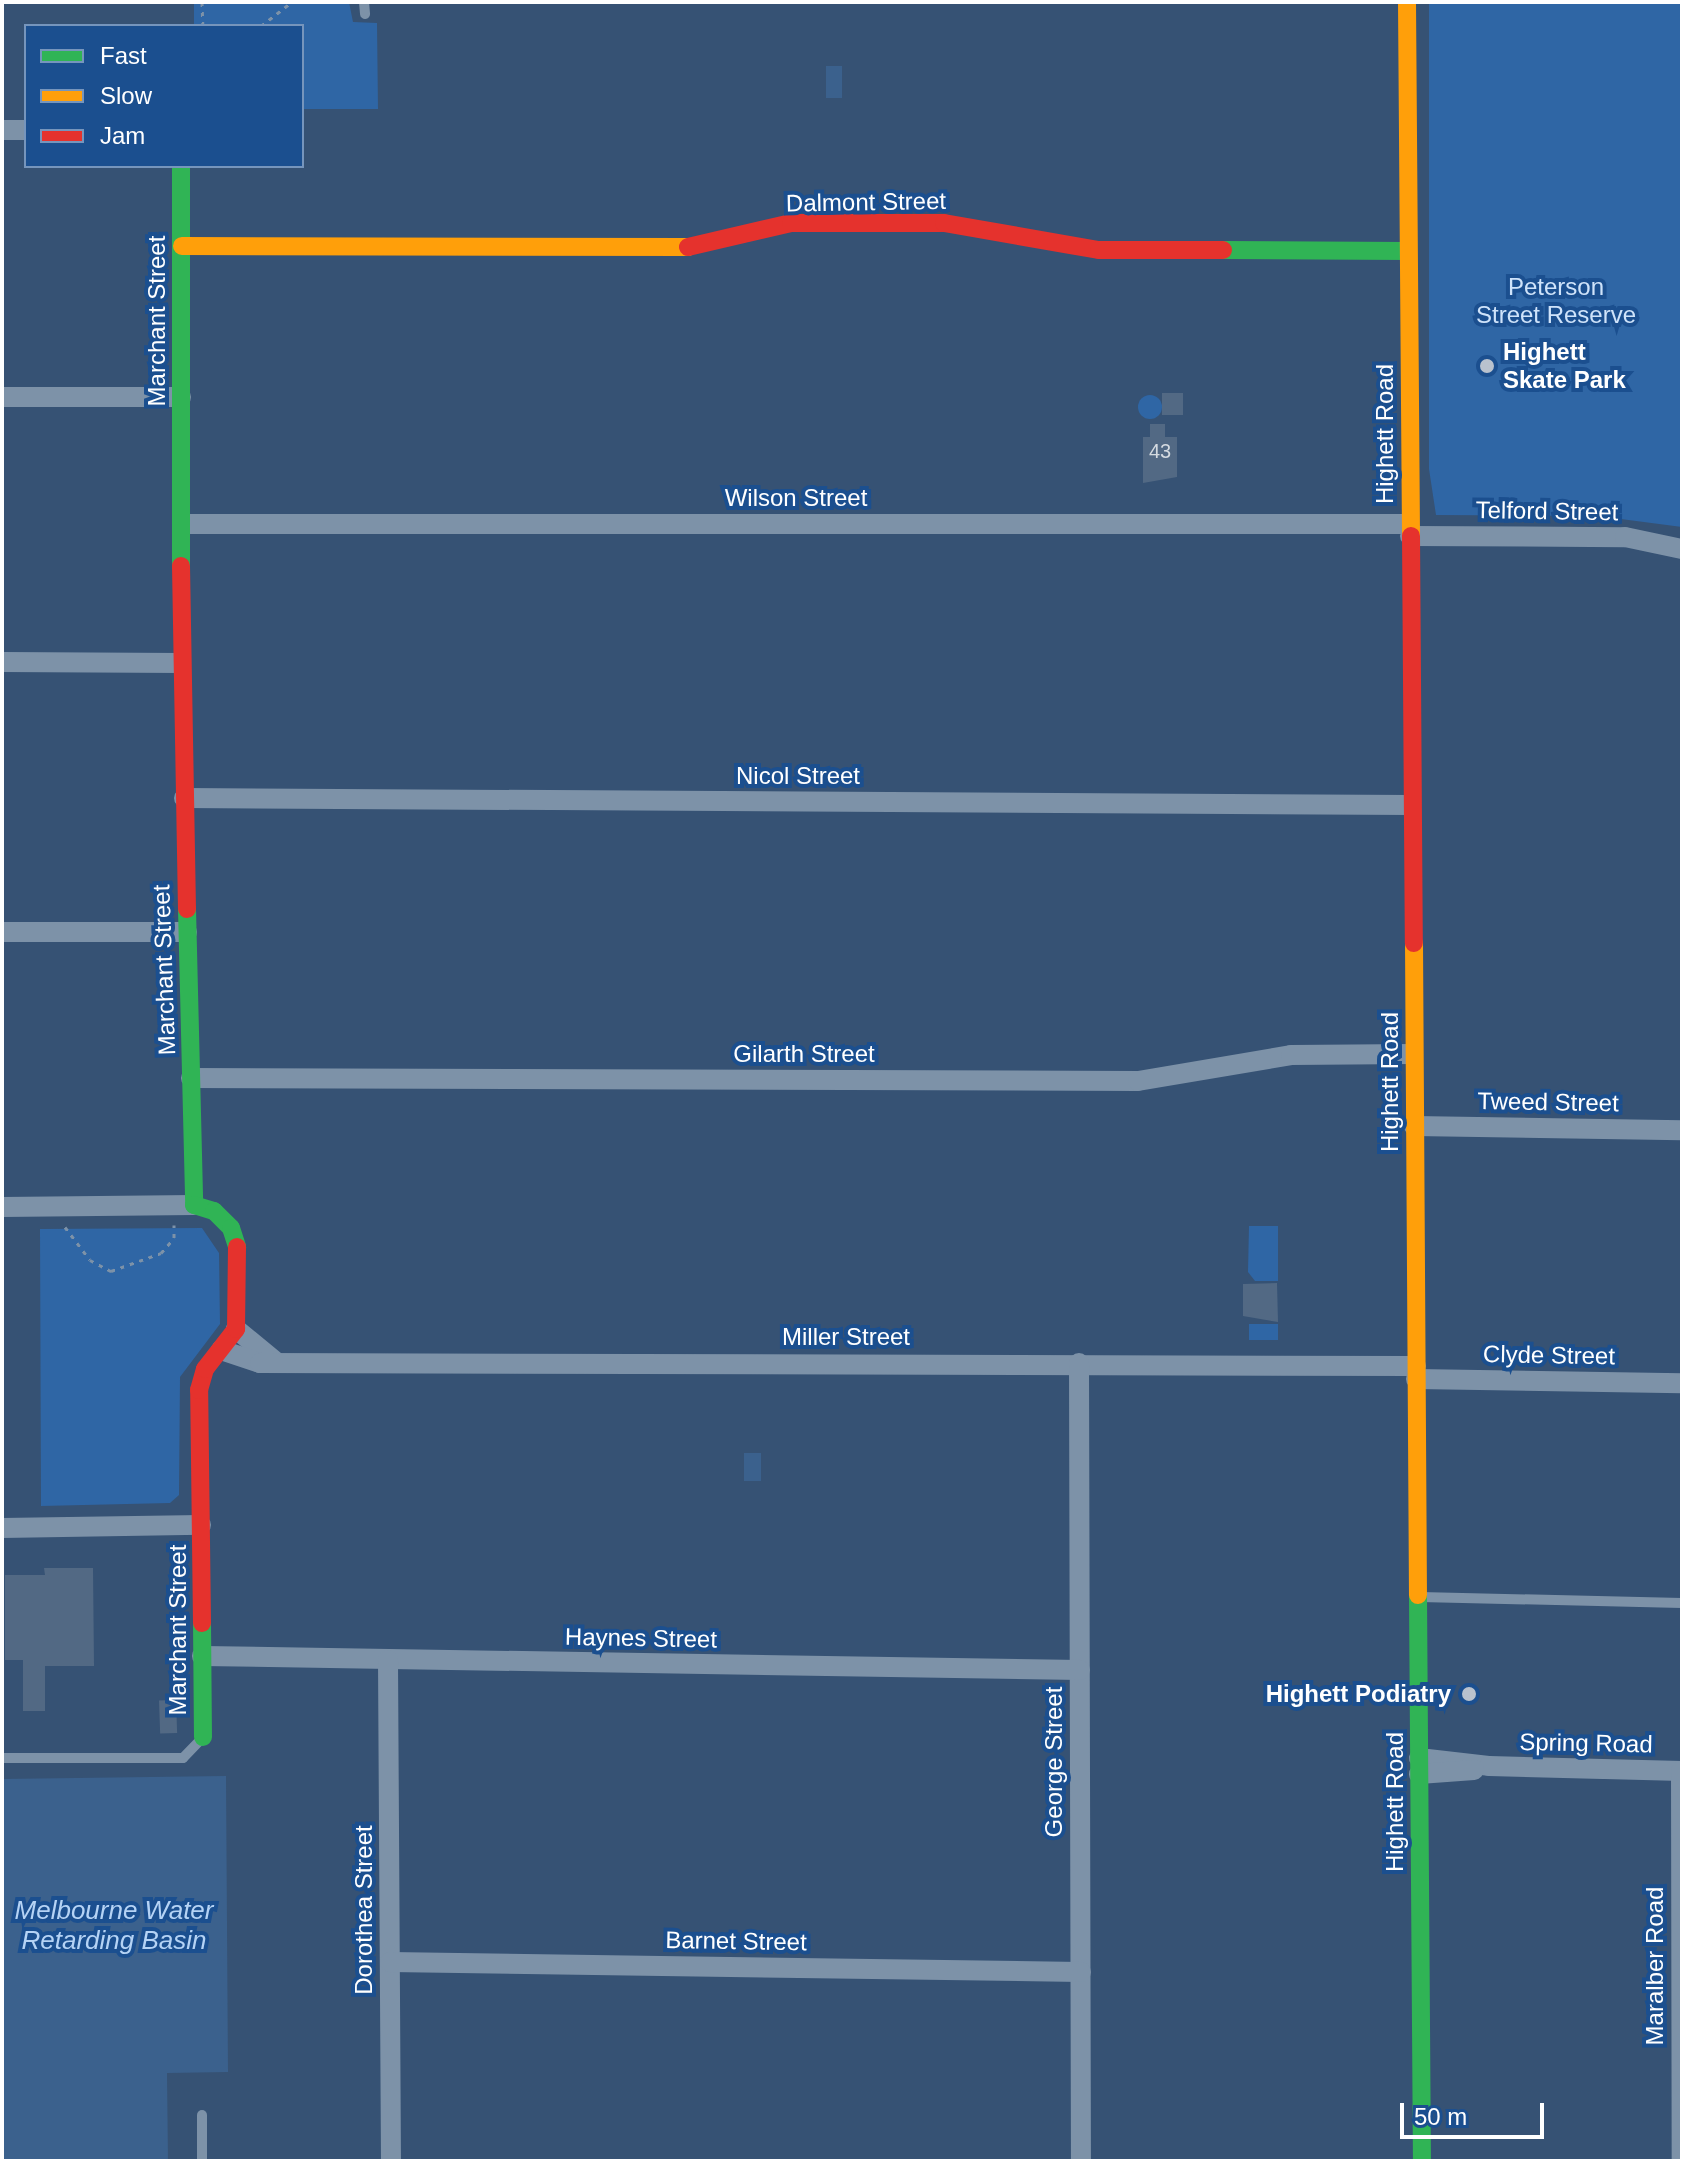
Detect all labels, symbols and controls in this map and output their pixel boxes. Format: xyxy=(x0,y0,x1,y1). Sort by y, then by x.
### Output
legend xyxy=(24,24,304,168)
text: Fast xyxy=(100,42,147,69)
text: Slow xyxy=(100,82,152,109)
text: Jam xyxy=(100,122,145,149)
street label: Dalmont Street xyxy=(786,186,946,218)
street label: Marchant Street xyxy=(143,236,171,406)
park label: Peterson Street Reserve xyxy=(1476,273,1636,329)
place label: Highett Skate Park xyxy=(1503,338,1626,394)
marker: Highett Skate Park xyxy=(1478,357,1496,375)
street label: Highett Road xyxy=(1371,364,1399,504)
house number: 43 xyxy=(1149,439,1171,463)
street label: Wilson Street xyxy=(725,484,867,512)
street label: Telford Street xyxy=(1475,495,1619,527)
street label: Nicol Street xyxy=(736,762,860,790)
street label: Marchant Street xyxy=(147,884,181,1056)
street label: Highett Road xyxy=(1376,1012,1404,1152)
street label: Gilarth Street xyxy=(733,1040,875,1068)
street label: Tweed Street xyxy=(1477,1086,1619,1118)
street label: Miller Street xyxy=(782,1323,910,1351)
street label: Clyde Street xyxy=(1483,1339,1615,1371)
street label: Marchant Street xyxy=(164,1545,192,1715)
street label: Haynes Street xyxy=(565,1622,717,1654)
place label: Highett Podiatry xyxy=(1266,1680,1451,1708)
marker: Highett Podiatry xyxy=(1458,1683,1480,1705)
street label: George Street xyxy=(1040,1687,1068,1837)
street label: Spring Road xyxy=(1519,1727,1653,1759)
street label: Highett Road xyxy=(1381,1732,1409,1872)
street label: Dorothea Street xyxy=(350,1825,378,1995)
street label: Maralber Road xyxy=(1641,1887,1669,2045)
water label: Melbourne Water Retarding Basin xyxy=(15,1895,213,1956)
street label: Barnet Street xyxy=(665,1925,807,1957)
scale bar xyxy=(1404,2087,1548,2137)
text: 50 m xyxy=(1414,2103,1467,2130)

